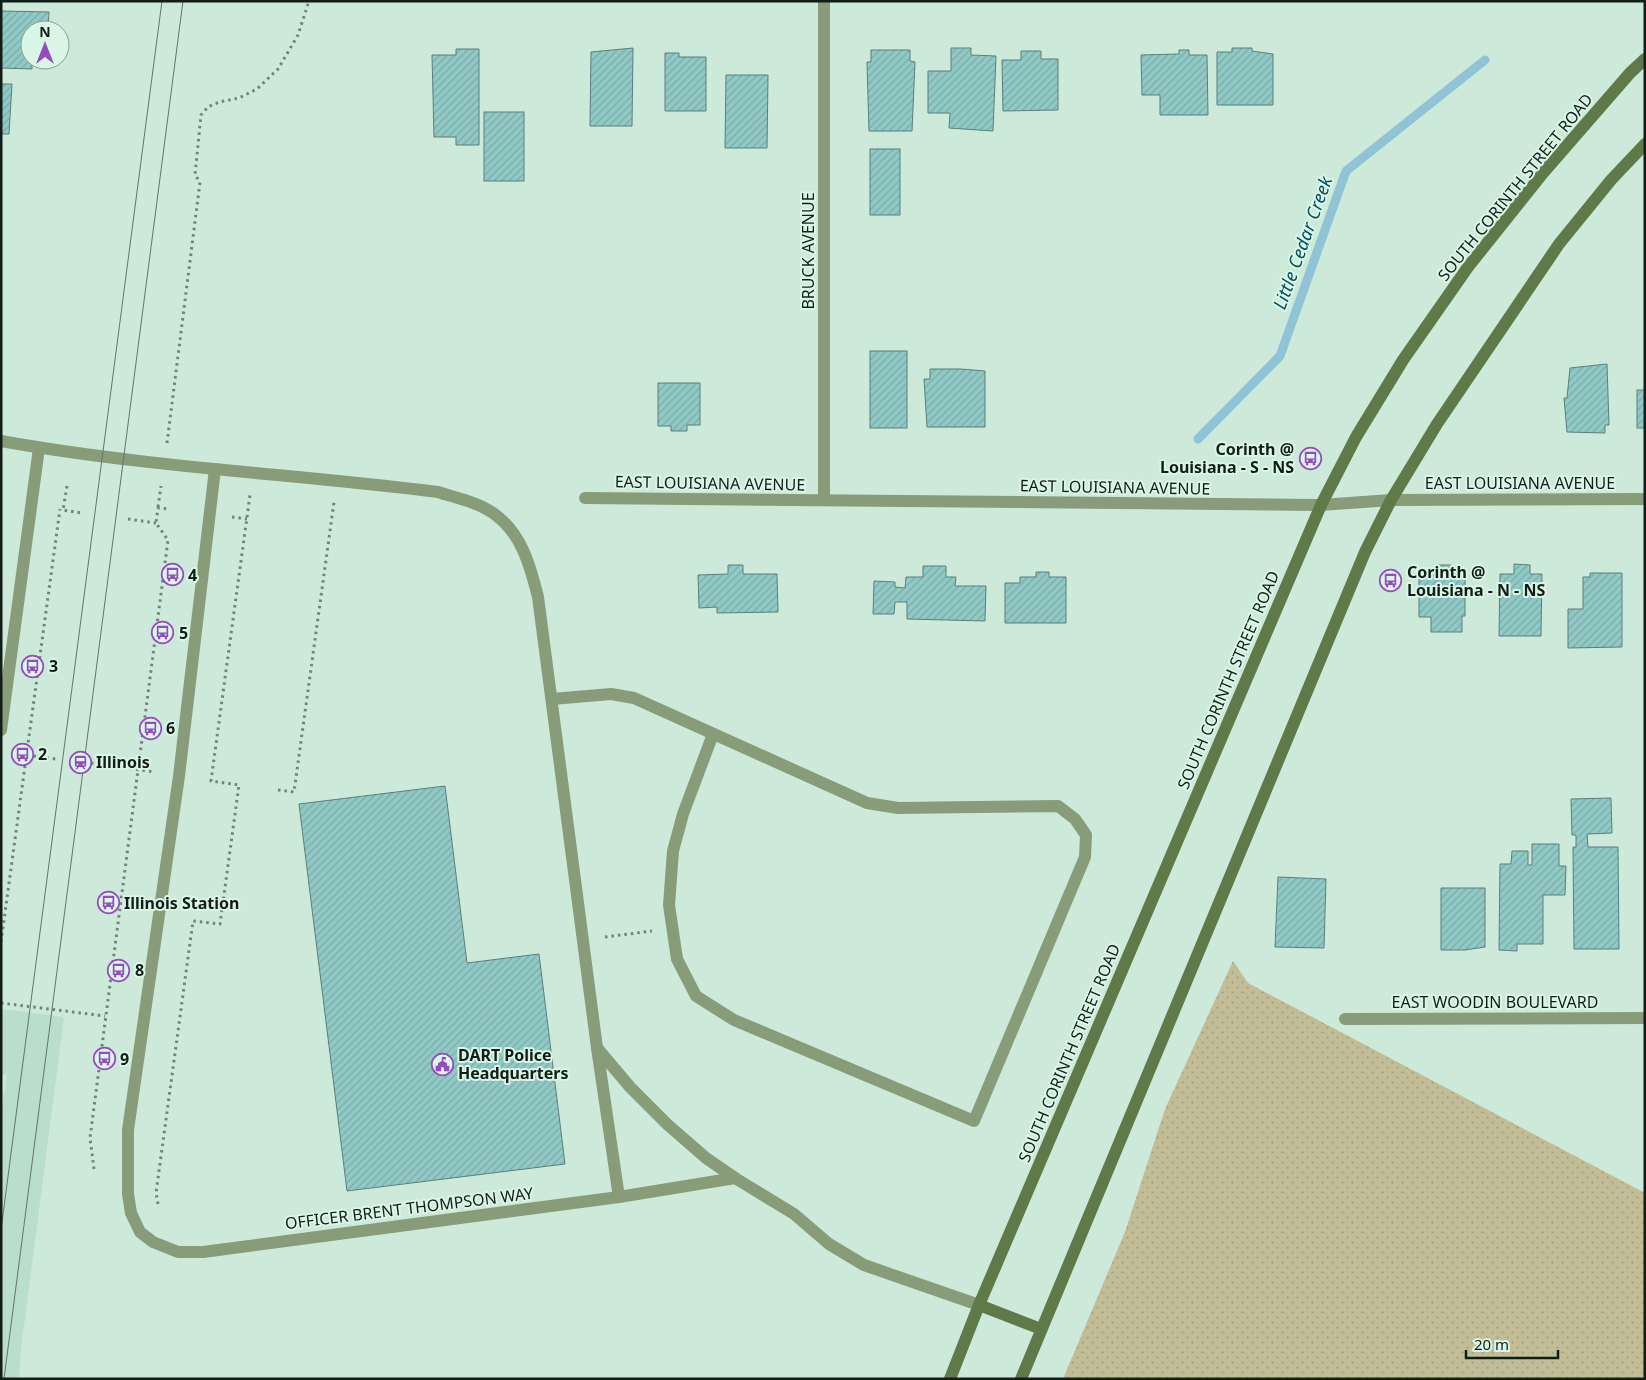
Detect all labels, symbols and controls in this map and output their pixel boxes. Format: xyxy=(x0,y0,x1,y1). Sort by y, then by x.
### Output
north arrow xyxy=(20,20,70,70)
text: N xyxy=(39,22,51,41)
street label: SOUTH CORINTH STREET ROAD xyxy=(1432,89,1598,285)
water label: Little Cedar Creek xyxy=(1267,172,1338,312)
street label: BRUCK AVENUE xyxy=(797,192,819,310)
place label: Corinth @ Louisiana - S - NS xyxy=(1160,438,1294,478)
bus stop icon: Corinth @ Louisiana - S - NS xyxy=(1298,446,1322,470)
street label: EAST LOUISIANA AVENUE xyxy=(615,470,805,496)
street label: EAST LOUISIANA AVENUE xyxy=(1425,472,1615,494)
street label: EAST LOUISIANA AVENUE xyxy=(1020,474,1210,500)
place label: Corinth @ Louisiana - N - NS xyxy=(1407,561,1545,601)
bus stop icon: 4 xyxy=(160,563,184,587)
place label: 4 xyxy=(188,564,197,586)
street label: SOUTH CORINTH STREET ROAD xyxy=(1172,567,1284,793)
bus stop icon: Corinth @ Louisiana - N - NS xyxy=(1379,569,1403,593)
bus stop icon: 5 xyxy=(151,621,175,645)
place label: 5 xyxy=(179,622,188,644)
bus stop icon: 3 xyxy=(21,654,45,678)
place label: 3 xyxy=(49,655,58,677)
bus stop icon: 6 xyxy=(138,716,162,740)
place label: 6 xyxy=(166,717,175,739)
bus stop icon: 2 xyxy=(10,742,34,766)
place label: 2 xyxy=(38,743,47,765)
station icon: Illinois xyxy=(68,750,92,774)
place label: Illinois xyxy=(96,751,150,773)
bus stop icon: Illinois Station xyxy=(96,891,120,915)
place label: Illinois Station xyxy=(124,892,239,914)
street label: SOUTH CORINTH STREET ROAD xyxy=(1013,940,1125,1166)
bus stop icon: 8 xyxy=(107,958,131,982)
place label: 8 xyxy=(135,959,144,981)
street label: EAST WOODIN BOULEVARD xyxy=(1392,991,1598,1013)
place label: DART Police Headquarters xyxy=(458,1044,568,1084)
bus stop icon: 9 xyxy=(92,1047,116,1071)
place label: 9 xyxy=(120,1048,129,1070)
public building icon: DART Police Headquarters xyxy=(430,1052,454,1076)
street label: OFFICER BRENT THOMPSON WAY xyxy=(284,1182,535,1234)
scale bar xyxy=(1466,1328,1558,1360)
text: 20 m xyxy=(1474,1334,1509,1354)

